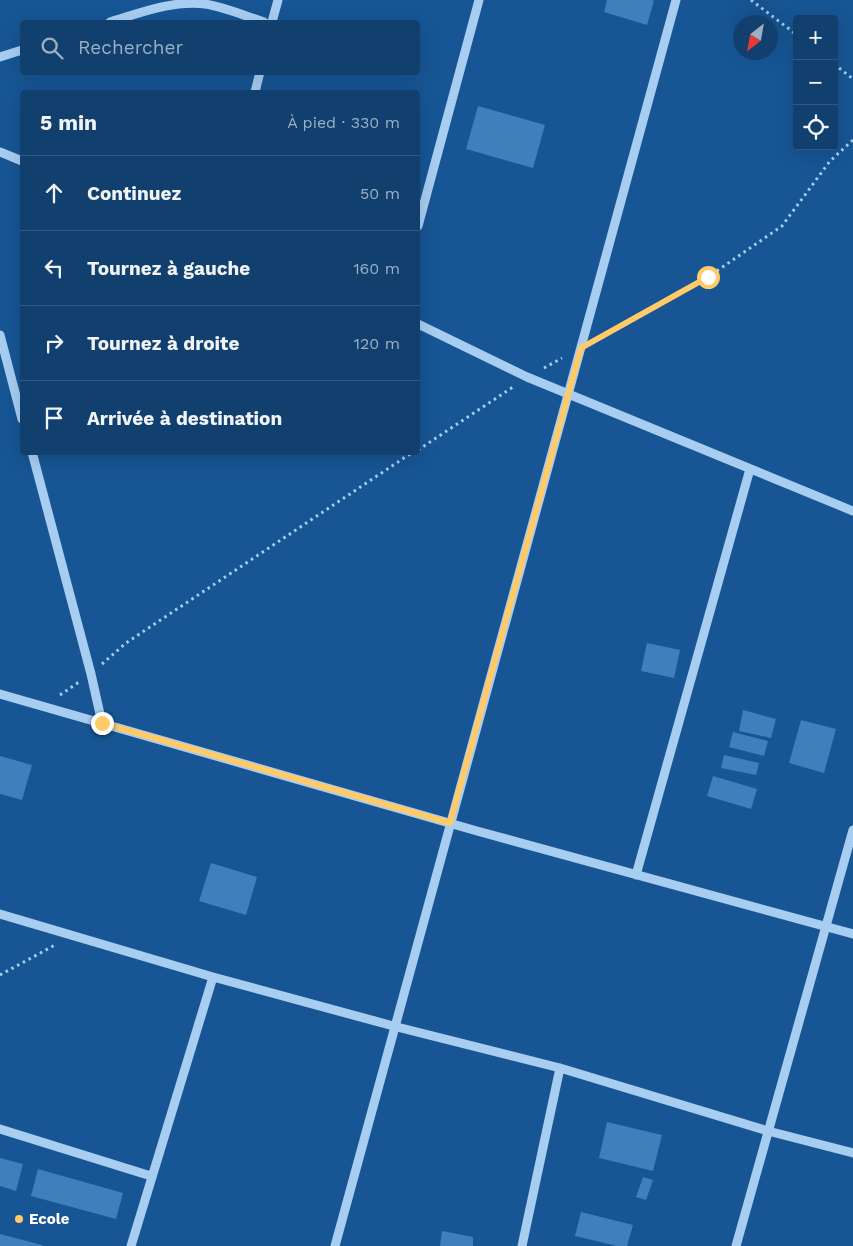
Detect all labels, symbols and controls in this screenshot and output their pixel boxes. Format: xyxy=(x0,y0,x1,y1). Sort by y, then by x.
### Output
north arrow xyxy=(733,15,778,60)
map controls xyxy=(793,15,838,150)
button: + xyxy=(793,15,838,60)
search box xyxy=(20,20,420,75)
icon: search xyxy=(38,34,66,62)
text: Rechercher xyxy=(78,36,183,59)
button: − xyxy=(793,60,838,105)
button: locate xyxy=(793,105,838,150)
text: 5 min xyxy=(40,110,97,135)
text: À pied · 330 m xyxy=(287,113,400,132)
icon: ahead xyxy=(40,179,68,207)
text: Continuez xyxy=(87,182,181,205)
text: 50 m xyxy=(360,184,400,203)
icon: left xyxy=(40,254,68,282)
text: Tournez à gauche xyxy=(87,257,250,280)
text: 160 m xyxy=(353,259,400,278)
route start xyxy=(697,266,720,289)
icon: right xyxy=(40,329,68,357)
text: Tournez à droite xyxy=(87,332,239,355)
text: 120 m xyxy=(354,334,400,353)
icon: arrive xyxy=(40,404,68,432)
text: Arrivée à destination xyxy=(87,407,282,430)
route end xyxy=(91,712,114,735)
place label: Ecole xyxy=(29,1210,70,1228)
marker: Ecole xyxy=(13,1213,25,1225)

